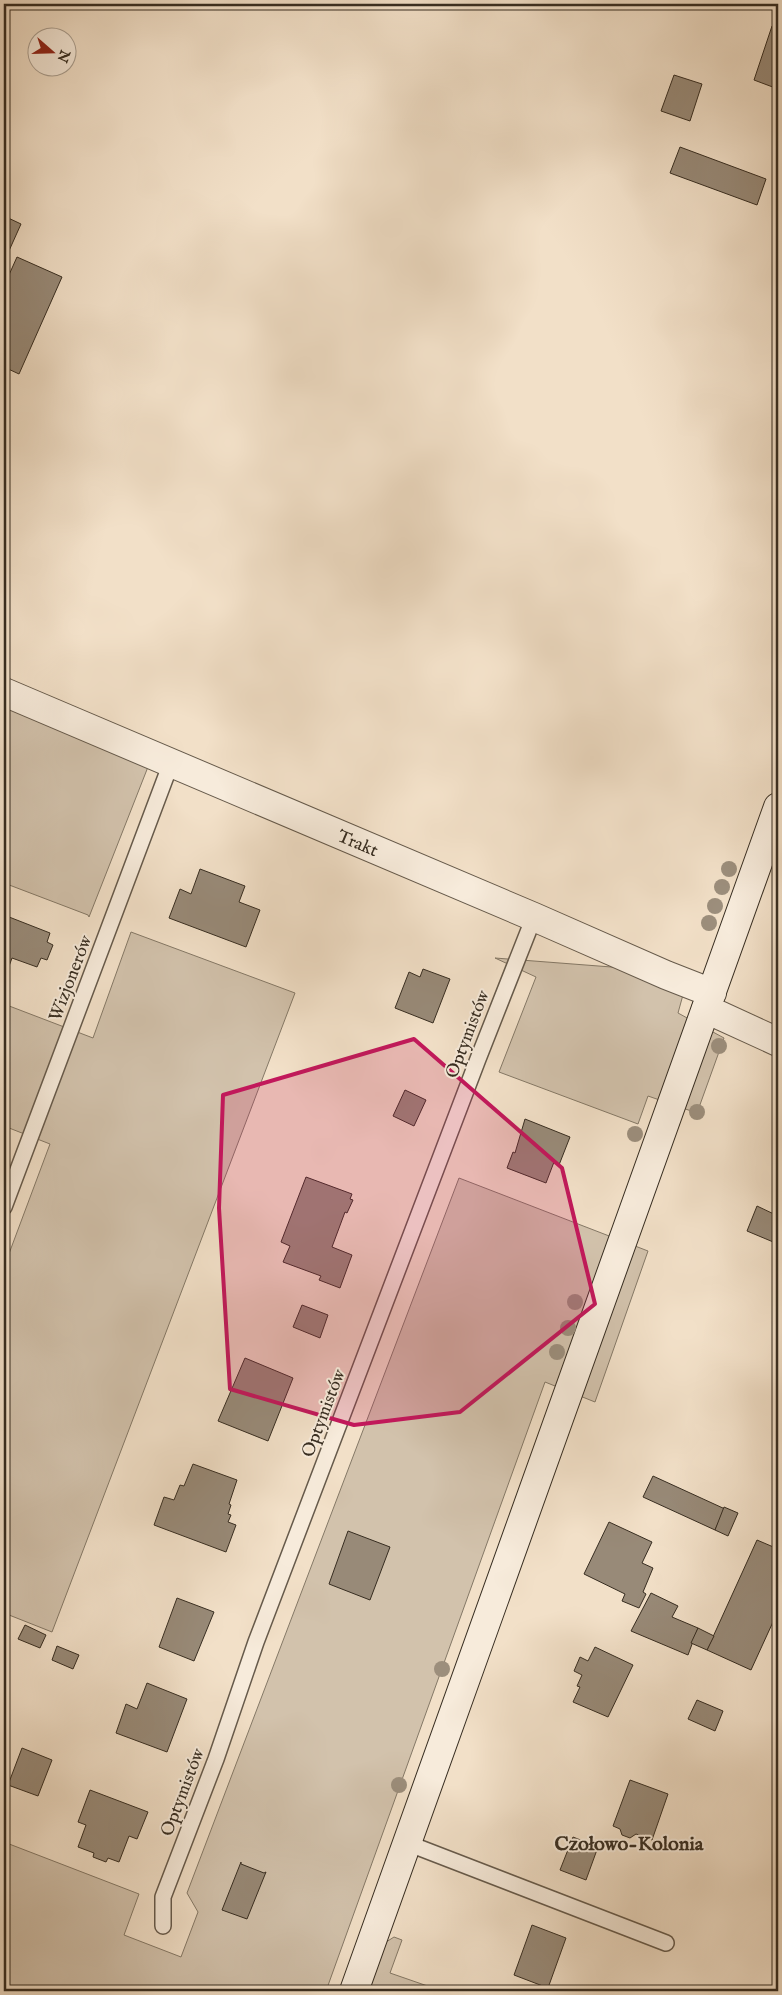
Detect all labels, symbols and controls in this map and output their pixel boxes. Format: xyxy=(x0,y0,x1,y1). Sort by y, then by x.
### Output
north arrow xyxy=(28,28,78,78)
text: N xyxy=(53,46,74,65)
street label: Trakt xyxy=(334,826,381,863)
street label: Wizjonerów xyxy=(45,931,99,1025)
street label: Optymistów xyxy=(441,986,496,1082)
street label: Optymistów xyxy=(297,1365,352,1461)
street label: Optymistów xyxy=(156,1744,211,1840)
district label: Czołowo-Kolonia xyxy=(555,1832,704,1857)

